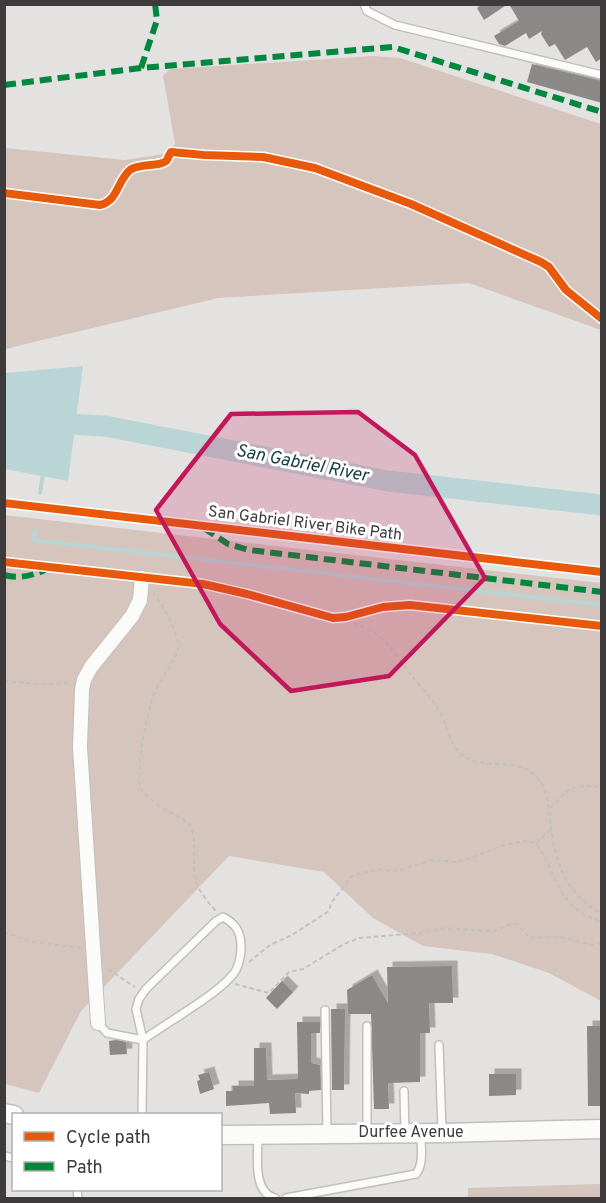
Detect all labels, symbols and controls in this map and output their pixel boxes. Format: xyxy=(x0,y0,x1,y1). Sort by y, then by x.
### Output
water label: San Gabriel River xyxy=(234,440,372,489)
street label: San Gabriel River Bike Path xyxy=(207,502,403,546)
legend xyxy=(12,1113,222,1191)
street label: Durfee Avenue xyxy=(358,1123,464,1143)
text: Cycle path xyxy=(66,1127,151,1150)
text: Path xyxy=(66,1157,103,1180)

